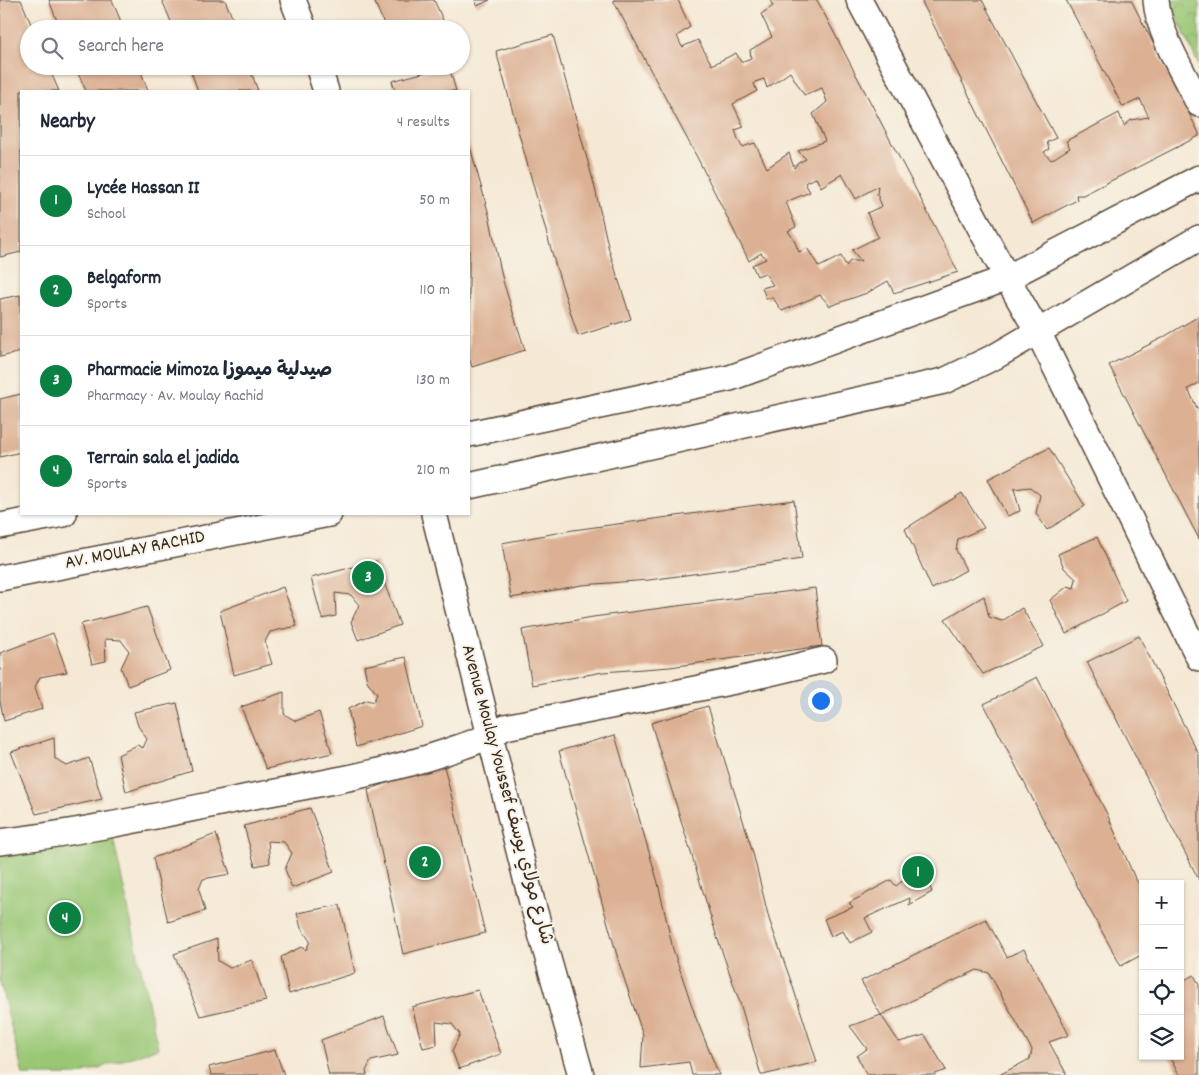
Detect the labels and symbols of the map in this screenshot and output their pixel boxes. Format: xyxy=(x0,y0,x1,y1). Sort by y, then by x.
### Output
street label: AV. MOULAY RACHID xyxy=(63,524,208,578)
pin: 3 xyxy=(352,558,384,596)
street label: Avenue Moulay Youssef شارع مولاي يوسف xyxy=(453,642,559,948)
your location xyxy=(808,688,834,714)
pin: 2 xyxy=(409,843,441,881)
pin: 1 xyxy=(902,853,934,891)
pin: 4 xyxy=(49,899,81,937)

